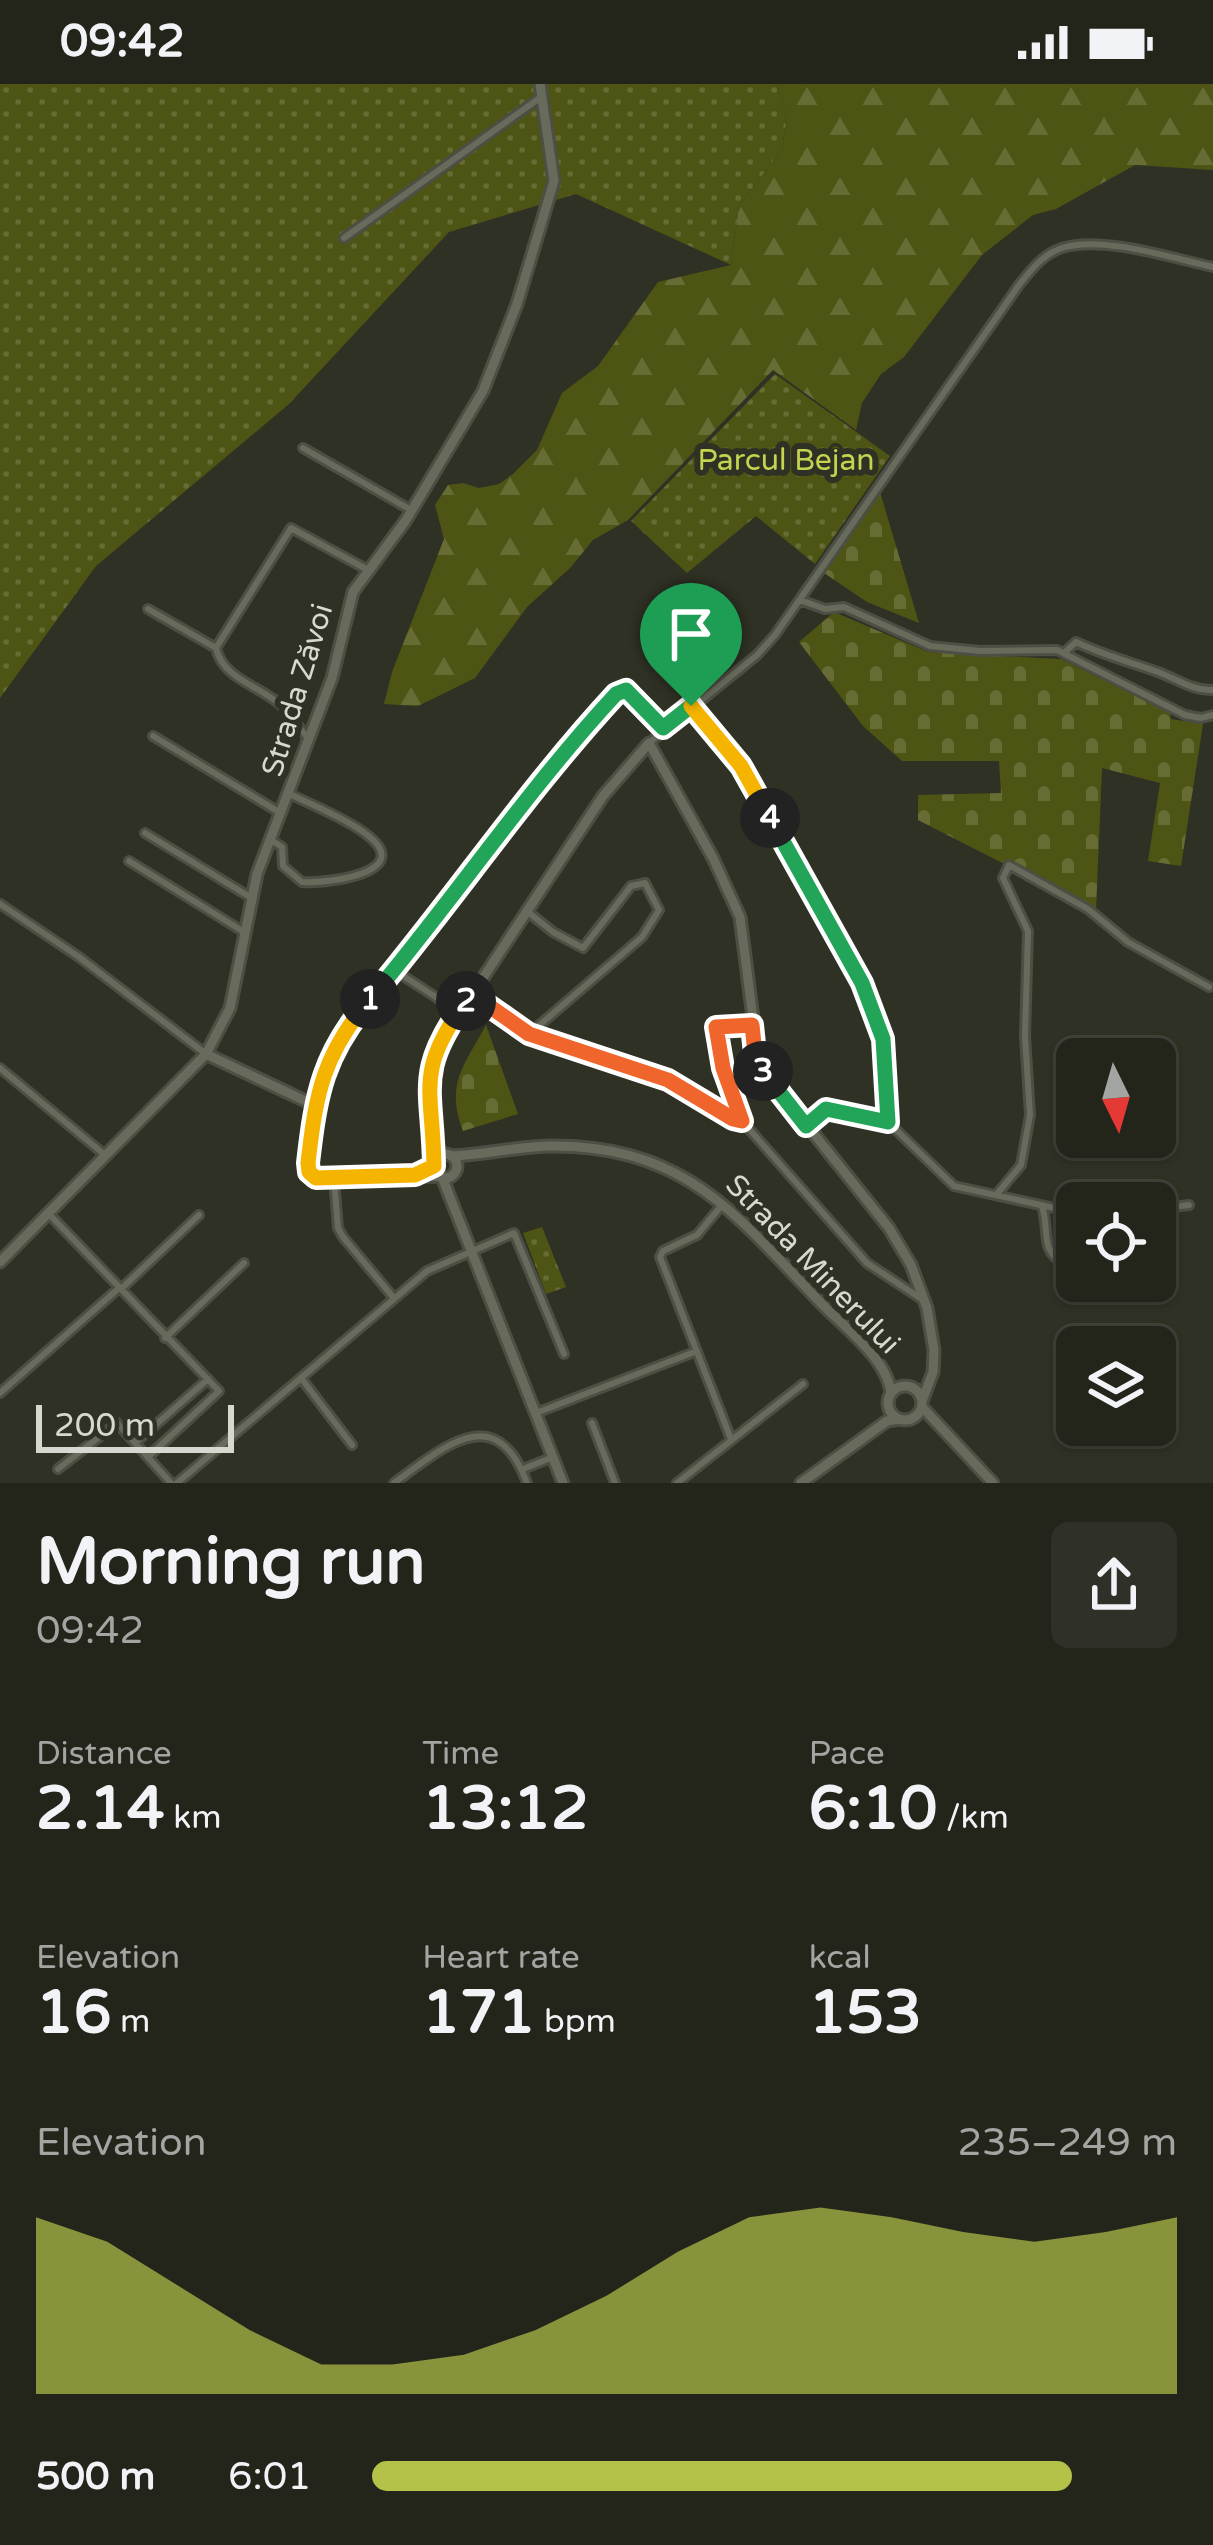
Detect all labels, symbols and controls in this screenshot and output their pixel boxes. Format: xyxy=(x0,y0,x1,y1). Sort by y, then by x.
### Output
text: 09:42 xyxy=(60,15,185,69)
park label: Parcul Bejan xyxy=(697,442,875,479)
pin xyxy=(640,583,742,706)
street label: Strada Zăvoi xyxy=(254,599,341,781)
icon: arrive xyxy=(658,601,724,667)
pin: 4 xyxy=(740,788,800,848)
text: 4 xyxy=(760,798,780,837)
pin: 1 xyxy=(340,969,400,1029)
pin: 2 xyxy=(436,971,496,1031)
text: 1 xyxy=(360,979,380,1018)
text: 2 xyxy=(456,981,476,1020)
north arrow xyxy=(1056,1038,1176,1158)
map controls xyxy=(1056,1038,1176,1446)
pin: 3 xyxy=(733,1041,793,1101)
text: 3 xyxy=(753,1051,773,1090)
street label: Strada Minerului xyxy=(718,1167,908,1362)
button: locate xyxy=(1056,1182,1176,1302)
button: layers xyxy=(1056,1326,1176,1446)
scale bar xyxy=(36,1399,234,1452)
text: 200 m xyxy=(54,1406,155,1445)
text: Morning run xyxy=(36,1522,426,1602)
button: share xyxy=(1051,1522,1177,1648)
text: 09:42 xyxy=(36,1607,144,1654)
text: Distance xyxy=(36,1734,172,1773)
text: Time xyxy=(422,1734,499,1773)
text: Pace xyxy=(809,1734,885,1773)
text: 2.14 xyxy=(36,1773,165,1845)
text: 13:12 xyxy=(422,1773,589,1845)
text: 6:10 xyxy=(809,1773,937,1845)
text: km xyxy=(165,1798,222,1837)
text: /km xyxy=(937,1798,1009,1837)
text: Elevation xyxy=(36,1938,180,1977)
text: Heart rate xyxy=(422,1938,580,1977)
text: kcal xyxy=(809,1938,871,1977)
text: 16 xyxy=(36,1977,111,2049)
text: 171 xyxy=(422,1977,535,2049)
text: 153 xyxy=(809,1977,922,2049)
text: m xyxy=(111,2002,150,2041)
text: bpm xyxy=(535,2002,616,2041)
text: Elevation xyxy=(36,2119,206,2166)
text: 235–249 m xyxy=(957,2119,1177,2166)
text: 500 m xyxy=(36,2453,155,2500)
text: 6:01 xyxy=(228,2453,312,2500)

